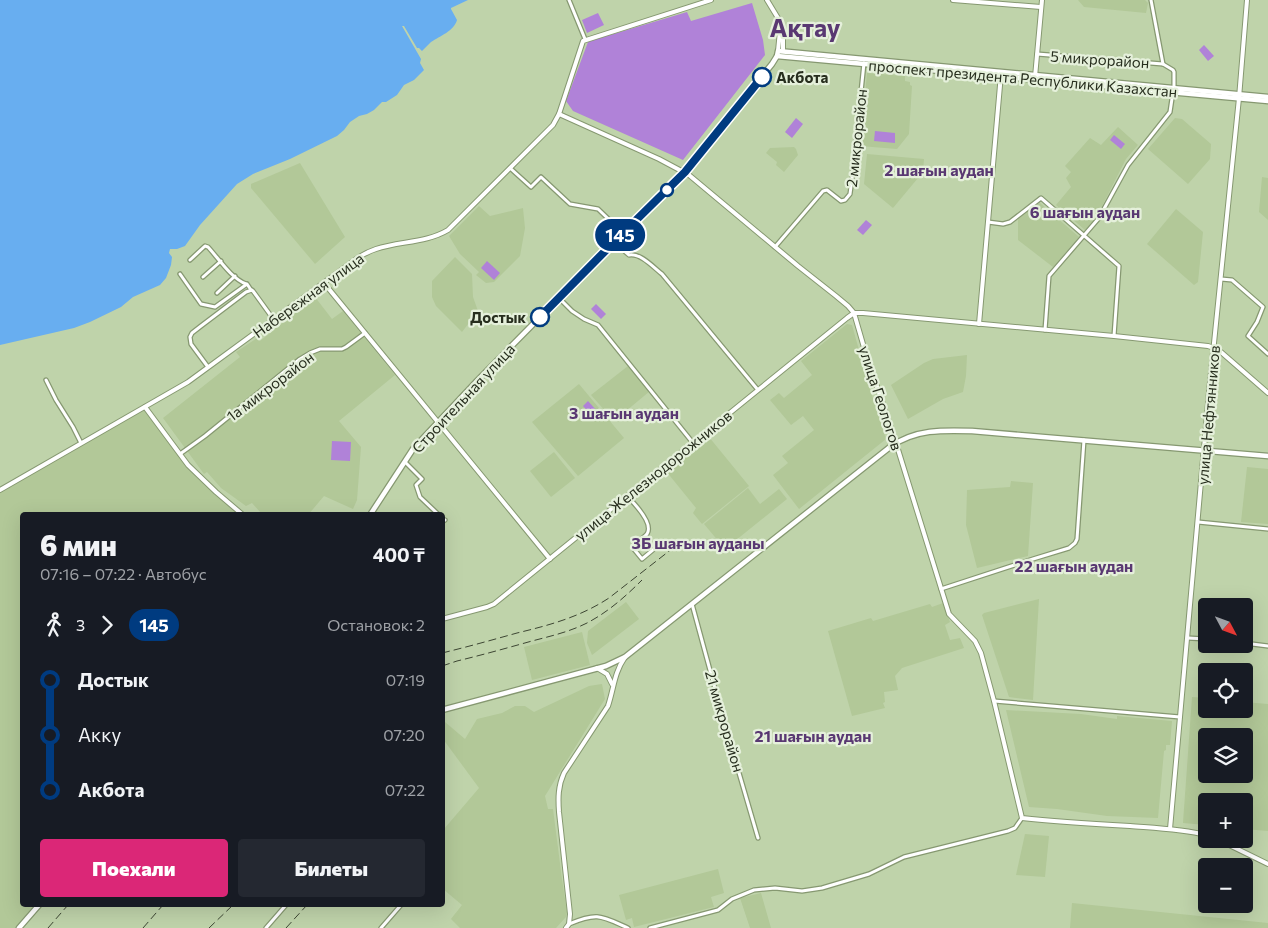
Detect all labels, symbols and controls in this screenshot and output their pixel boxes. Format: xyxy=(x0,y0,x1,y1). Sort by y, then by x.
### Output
district label: Ақтау xyxy=(770,12,841,42)
street label: 5 микрорайон xyxy=(1050,47,1150,71)
street label: проспект президента Республики Казахстан xyxy=(868,56,1178,100)
marker: Акбота xyxy=(752,67,772,87)
place label: Акбота xyxy=(776,68,829,86)
street label: 2 микрорайон xyxy=(842,88,870,188)
district label: 2 шағын аудан xyxy=(884,160,994,179)
unlabelled marker xyxy=(660,183,674,197)
district label: 6 шағын аудан xyxy=(1030,202,1140,221)
line badge: 145 xyxy=(591,219,649,251)
text: 145 xyxy=(605,224,635,246)
street label: Набережная улица xyxy=(249,249,367,341)
marker: Достык xyxy=(530,307,550,327)
place label: Достык xyxy=(470,308,526,326)
street label: Строительная улица xyxy=(408,340,518,456)
street label: улица Геологов xyxy=(856,343,906,453)
street label: улица Нефтянников xyxy=(1193,344,1223,486)
street label: 1а микрорайон xyxy=(223,347,317,425)
district label: 3 шағын аудан xyxy=(569,403,679,422)
street label: улица Железнодорожников xyxy=(571,406,735,544)
text: 6 мин xyxy=(40,528,117,562)
district label: 3Б шағын ауданы xyxy=(632,533,764,552)
text: 400 ₸ xyxy=(373,543,425,566)
district label: 22 шағын аудан xyxy=(1015,556,1133,575)
text: 07:16 – 07:22 · Автобус xyxy=(40,564,207,583)
north arrow xyxy=(1198,598,1252,652)
map controls xyxy=(1198,598,1253,913)
icon: walk xyxy=(40,611,68,639)
icon: forward xyxy=(93,611,121,639)
text: 145 xyxy=(139,614,169,636)
text: 3 xyxy=(76,615,85,634)
text: Остановок: 2 xyxy=(327,615,425,634)
button: locate xyxy=(1198,663,1253,718)
text: Достык xyxy=(78,668,149,691)
street label: 21 микрорайон xyxy=(702,668,748,774)
text: 07:19 xyxy=(386,670,425,689)
text: Акку xyxy=(78,723,121,746)
text: 07:20 xyxy=(383,725,425,744)
district label: 21 шағын аудан xyxy=(755,726,871,745)
button: layers xyxy=(1198,728,1253,783)
text: Акбота xyxy=(78,778,144,801)
text: 07:22 xyxy=(385,780,425,799)
button: + xyxy=(1198,793,1253,848)
button: Поехали xyxy=(40,839,228,897)
button: Билеты xyxy=(238,839,425,897)
button: − xyxy=(1198,858,1253,913)

